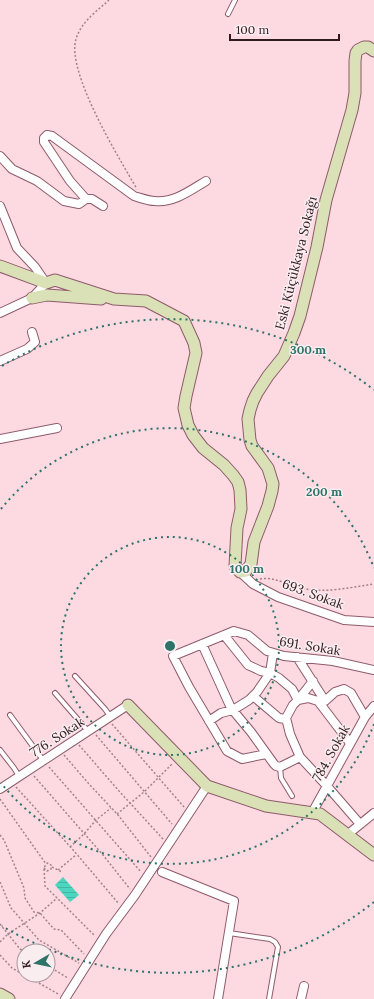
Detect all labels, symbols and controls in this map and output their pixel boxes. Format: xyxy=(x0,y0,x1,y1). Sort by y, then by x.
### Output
scale bar xyxy=(230,16,339,42)
text: 100 m xyxy=(236,22,269,37)
street label: Eski Küçükkaya Sokağı xyxy=(271,194,321,331)
text: 300 m xyxy=(290,342,326,357)
text: 200 m xyxy=(306,484,342,499)
text: 100 m xyxy=(230,561,264,576)
street label: 693. Sokak xyxy=(280,575,346,613)
street label: 691. Sokak xyxy=(278,633,342,659)
centre of rings xyxy=(163,639,177,653)
street label: 776. Sokak xyxy=(26,713,88,761)
street label: 784. Sokak xyxy=(308,721,354,785)
north arrow xyxy=(16,943,56,983)
text: K xyxy=(19,959,34,970)

